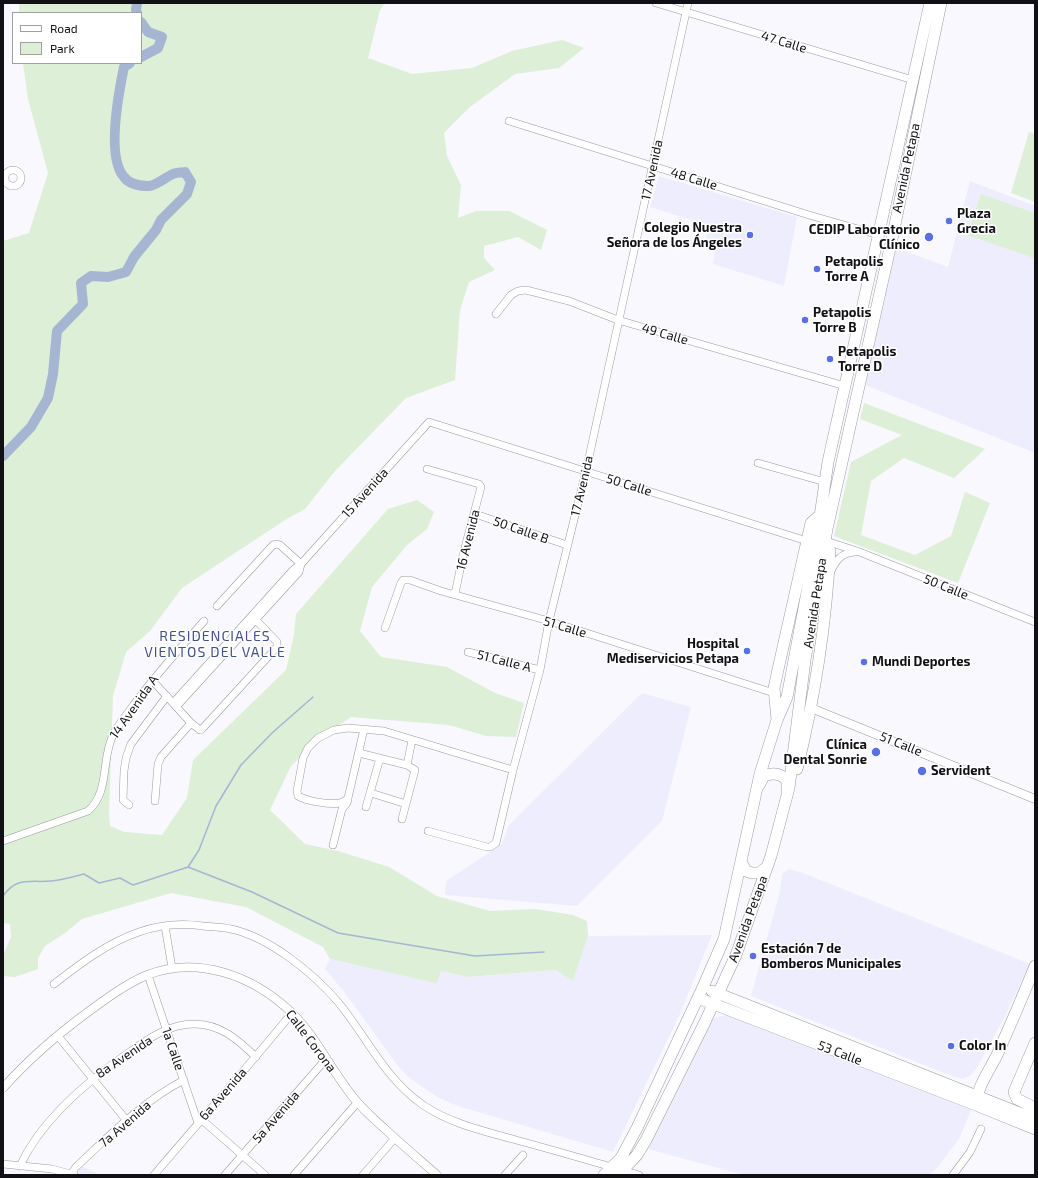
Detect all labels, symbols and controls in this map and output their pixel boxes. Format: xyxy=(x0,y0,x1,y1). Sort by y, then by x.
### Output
legend xyxy=(12,12,142,64)
text: Road xyxy=(50,21,78,35)
street label: 47 Calle xyxy=(759,28,809,56)
text: Park xyxy=(50,41,75,55)
street label: Avenida Petapa xyxy=(889,122,923,214)
street label: 17 Avenida xyxy=(638,138,666,202)
street label: 48 Calle xyxy=(669,165,719,193)
place label: Plaza Grecia xyxy=(957,206,996,237)
marker: Plaza Grecia xyxy=(944,216,954,226)
place label: Colegio Nuestra Señora de los Ángeles xyxy=(607,220,742,251)
place label: CEDIP Laboratorio Clínico xyxy=(809,222,920,253)
marker: Colegio Nuestra Señora de los Ángeles xyxy=(745,230,755,240)
marker: CEDIP Laboratorio Clínico xyxy=(923,231,935,243)
place label: Petapolis Torre A xyxy=(825,254,883,285)
marker: Petapolis Torre A xyxy=(812,264,822,274)
place label: Petapolis Torre B xyxy=(813,305,871,336)
marker: Petapolis Torre B xyxy=(800,315,810,325)
street label: 49 Calle xyxy=(640,320,690,348)
place label: Petapolis Torre D xyxy=(838,344,896,375)
marker: Petapolis Torre D xyxy=(825,354,835,364)
street label: 17 Avenida xyxy=(567,454,597,518)
street label: 15 Avenida xyxy=(338,465,392,521)
street label: 50 Calle xyxy=(604,471,654,499)
street label: 16 Avenida xyxy=(453,508,483,572)
street label: 50 Calle B xyxy=(491,513,551,547)
street label: Avenida Petapa xyxy=(800,557,830,649)
street label: 50 Calle xyxy=(921,571,971,603)
street label: 51 Calle xyxy=(542,613,588,641)
district label: RESIDENCIALES VIENTOS DEL VALLE xyxy=(144,628,286,660)
place label: Hospital Mediservicios Petapa xyxy=(607,636,739,667)
marker: Hospital Mediservicios Petapa xyxy=(742,646,752,656)
street label: 51 Calle A xyxy=(475,647,533,675)
place label: Mundi Deportes xyxy=(872,654,970,670)
marker: Mundi Deportes xyxy=(859,657,869,667)
street label: 14 Avenida A xyxy=(106,672,162,742)
street label: 51 Calle xyxy=(878,728,924,760)
place label: Clínica Dental Sonrie xyxy=(784,737,867,768)
marker: Clínica Dental Sonrie xyxy=(870,746,882,758)
place label: Servident xyxy=(931,763,991,779)
marker: Servident xyxy=(916,765,928,777)
street label: Avenida Petapa xyxy=(725,873,771,965)
place label: Estación 7 de Bomberos Municipales xyxy=(761,941,901,972)
marker: Estación 7 de Bomberos Municipales xyxy=(748,951,758,961)
street label: Calle Corona xyxy=(282,1007,340,1075)
street label: 1a Calle xyxy=(158,1025,188,1073)
street label: 8a Avenida xyxy=(93,1032,155,1082)
street label: 53 Calle xyxy=(816,1037,864,1069)
place label: Color In xyxy=(959,1038,1006,1054)
marker: Color In xyxy=(946,1041,956,1051)
street label: 6a Avenida xyxy=(196,1065,250,1123)
street label: 5a Avenida xyxy=(249,1088,303,1146)
street label: 7a Avenida xyxy=(96,1097,154,1151)

